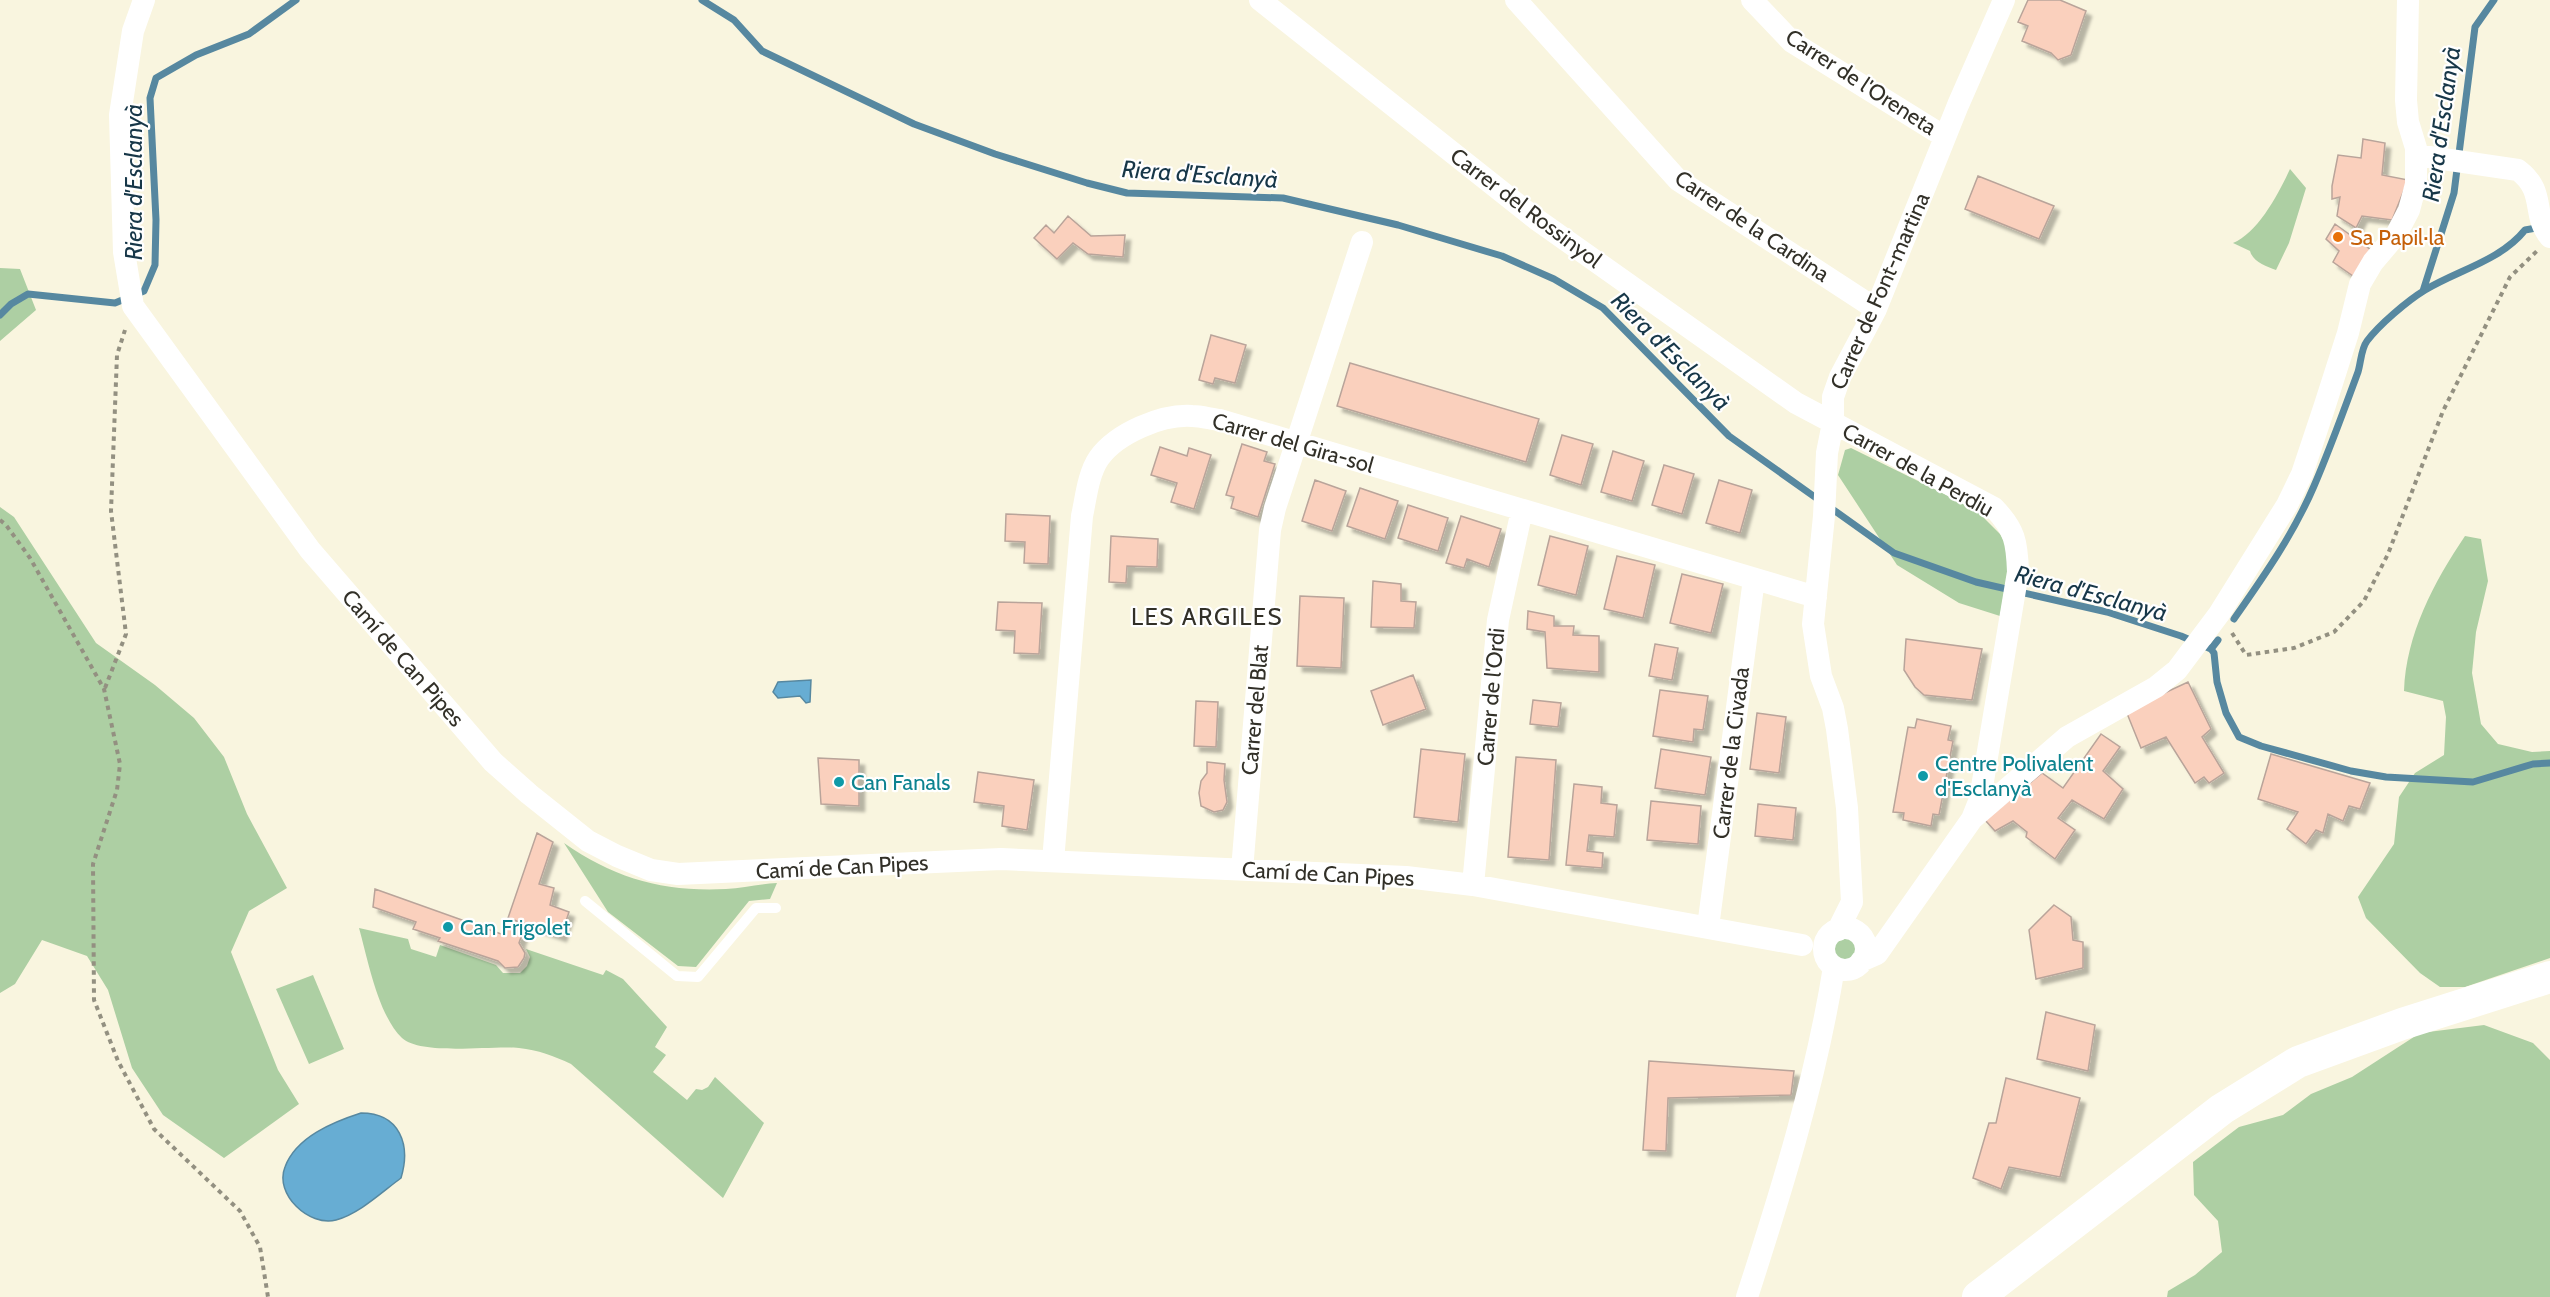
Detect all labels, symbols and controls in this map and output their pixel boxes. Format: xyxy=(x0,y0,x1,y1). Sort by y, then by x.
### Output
street label: Carrer de l'Oreneta xyxy=(1781,23,1942,141)
water label: Riera d'Esclanyà xyxy=(2416,44,2466,204)
water label: Riera d'Esclanyà xyxy=(119,104,148,260)
street label: Carrer del Rossinyol xyxy=(1445,142,1608,274)
water label: Riera d'Esclanyà xyxy=(1121,154,1279,194)
street label: Carrer de la Cardina xyxy=(1670,164,1835,288)
street label: Carrer de Font-martina xyxy=(1824,188,1936,394)
place label: Sa Papil·la xyxy=(2350,224,2445,251)
marker: Sa Papil·la xyxy=(2331,230,2345,244)
water label: Riera d'Esclanyà xyxy=(1605,285,1737,417)
street label: Carrer del Gira-sol xyxy=(1209,407,1378,479)
street label: Carrer de la Perdiu xyxy=(1838,417,1998,523)
water label: Riera d'Esclanyà xyxy=(2012,559,2170,627)
street label: Camí de Can Pipes xyxy=(336,584,470,732)
district label: LES ARGILES xyxy=(1131,602,1283,631)
street label: Carrer de l'Ordi xyxy=(1472,627,1510,767)
street label: Carrer del Blat xyxy=(1236,643,1274,776)
street label: Carrer de la Civada xyxy=(1707,665,1755,840)
place label: Centre Polivalent d'Esclanyà xyxy=(1935,750,2094,802)
place label: Can Fanals xyxy=(851,769,950,796)
marker: Centre Polivalent d'Esclanyà xyxy=(1916,769,1930,783)
marker: Can Fanals xyxy=(832,775,846,789)
street label: Camí de Can Pipes xyxy=(755,849,929,885)
street label: Camí de Can Pipes xyxy=(1241,856,1415,892)
place label: Can Frigolet xyxy=(460,914,571,941)
marker: Can Frigolet xyxy=(441,920,455,934)

